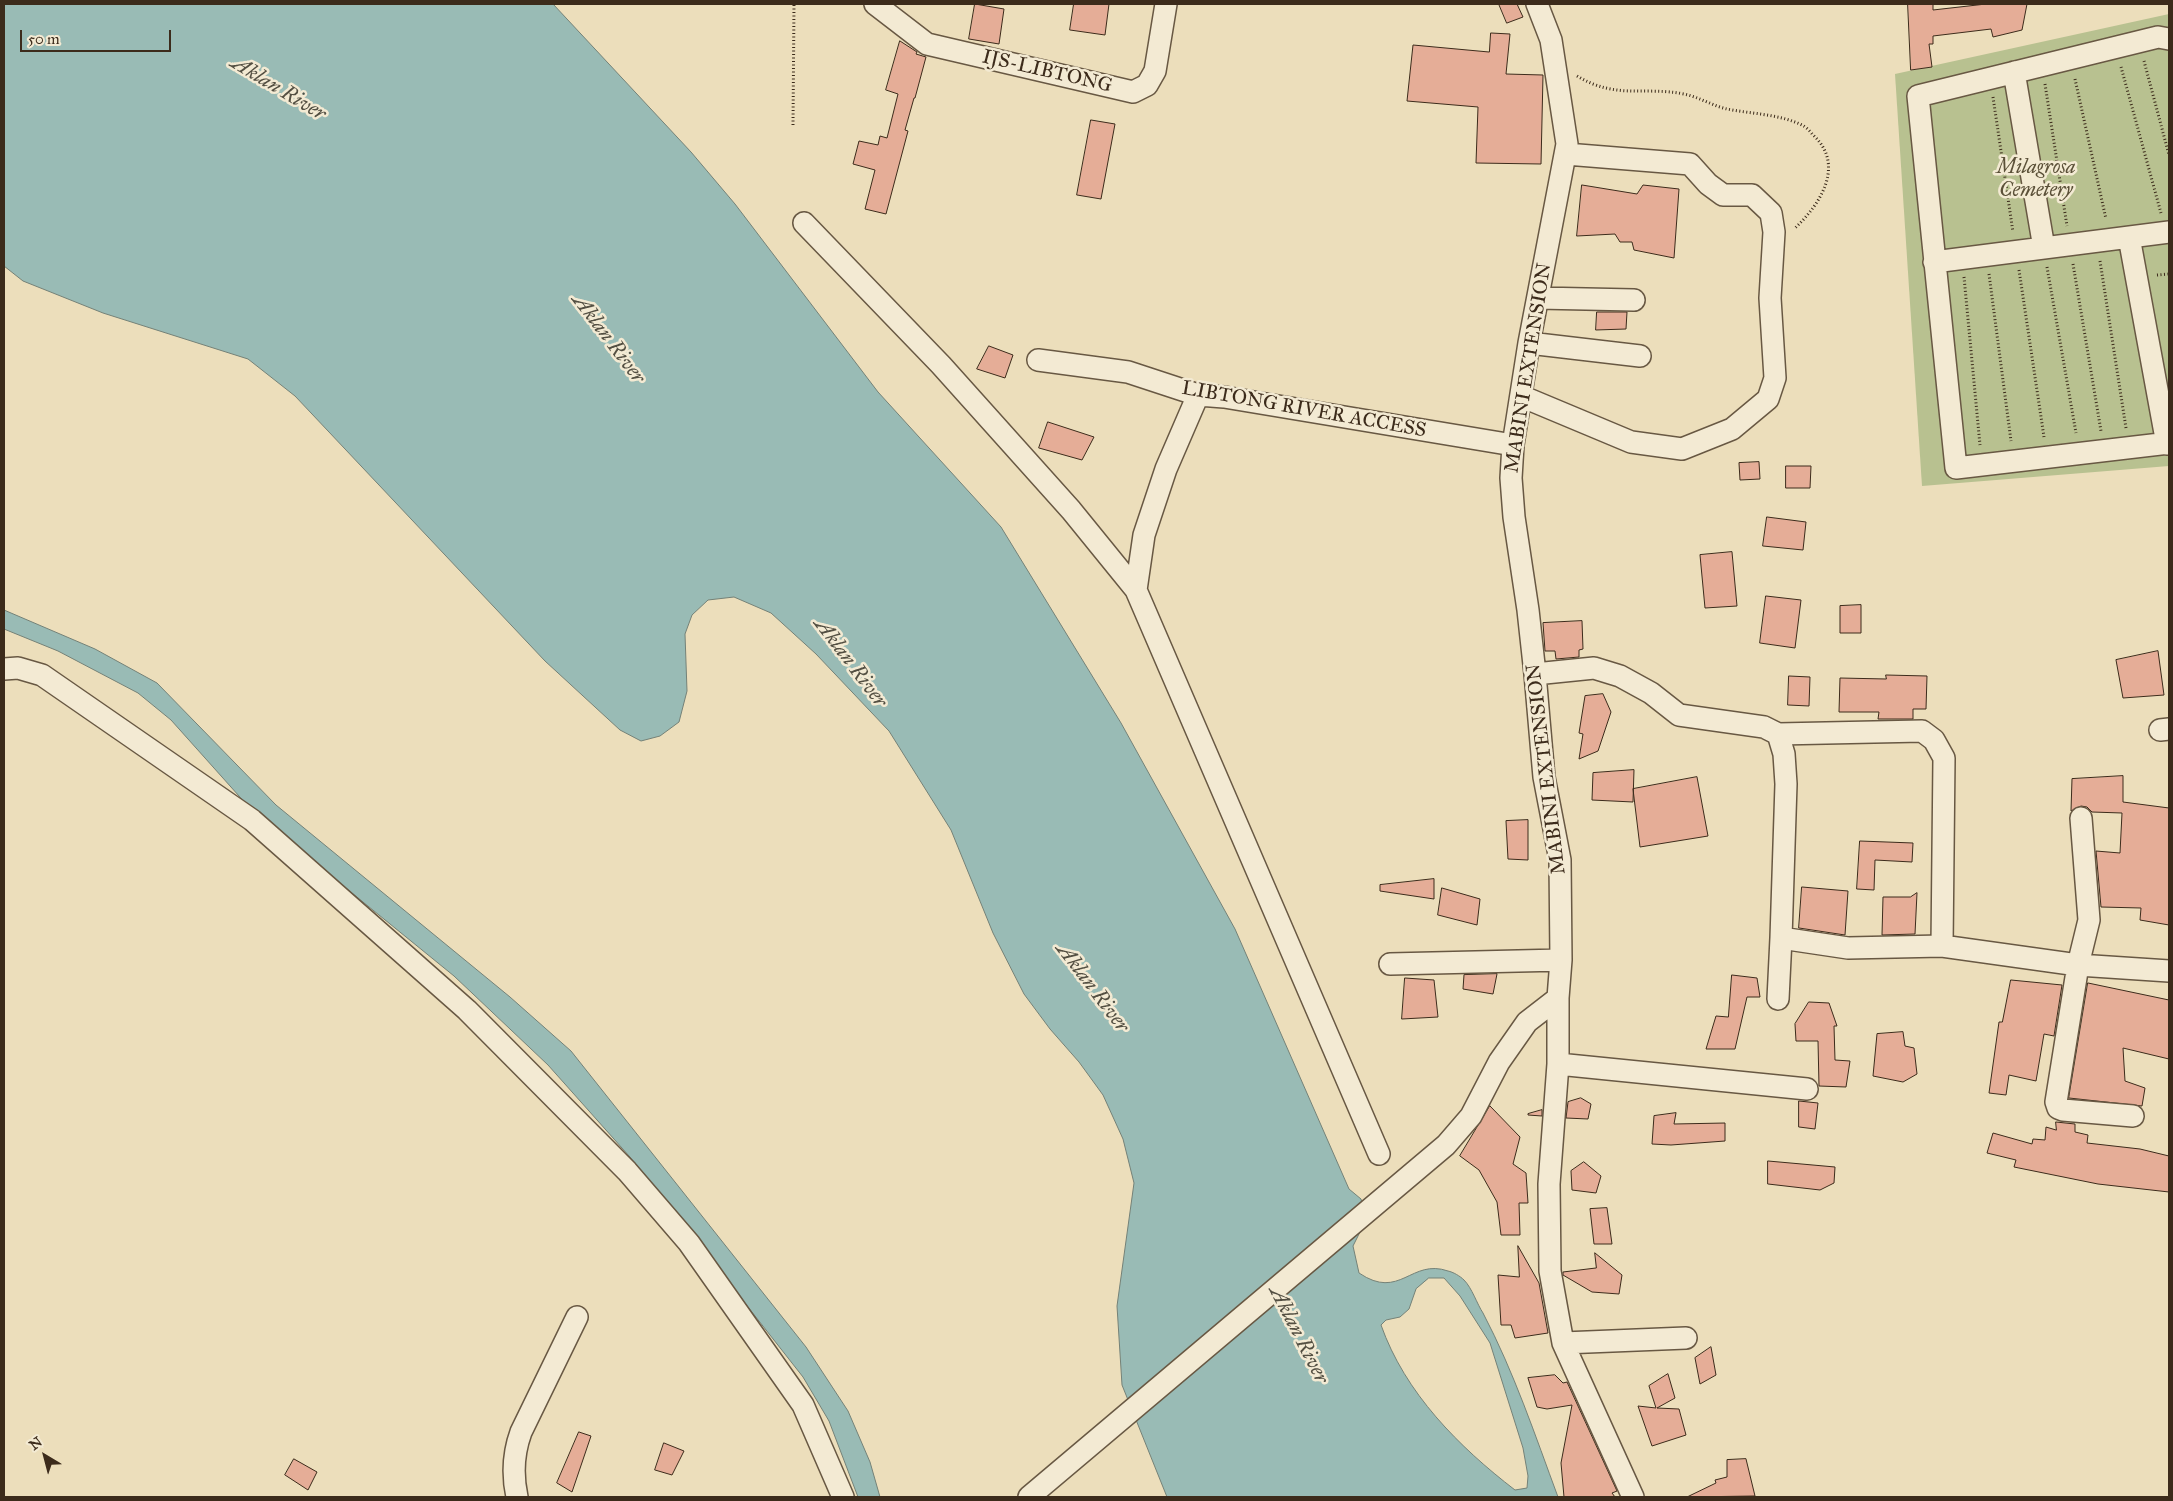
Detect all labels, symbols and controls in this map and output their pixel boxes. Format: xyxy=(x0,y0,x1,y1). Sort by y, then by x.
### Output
scale bar xyxy=(22,20,174,52)
text: 50 m xyxy=(28,30,60,48)
street label: IJS-LIBTONG xyxy=(980,45,1114,99)
water label: Aklan River xyxy=(226,51,330,127)
park label: Milagrosa Cemetery xyxy=(1996,156,2076,203)
street label: MABINI EXTENSION xyxy=(1501,261,1557,475)
water label: Aklan River xyxy=(566,289,650,389)
street label: LIBTONG RIVER ACCESS xyxy=(1180,377,1428,443)
water label: Aklan River xyxy=(808,613,892,713)
street label: MABINI EXTENSION xyxy=(1522,662,1572,876)
water label: Aklan River xyxy=(1050,938,1134,1038)
water label: Aklan River xyxy=(1263,1282,1333,1388)
north arrow xyxy=(20,1431,70,1481)
text: N xyxy=(26,1433,46,1454)

